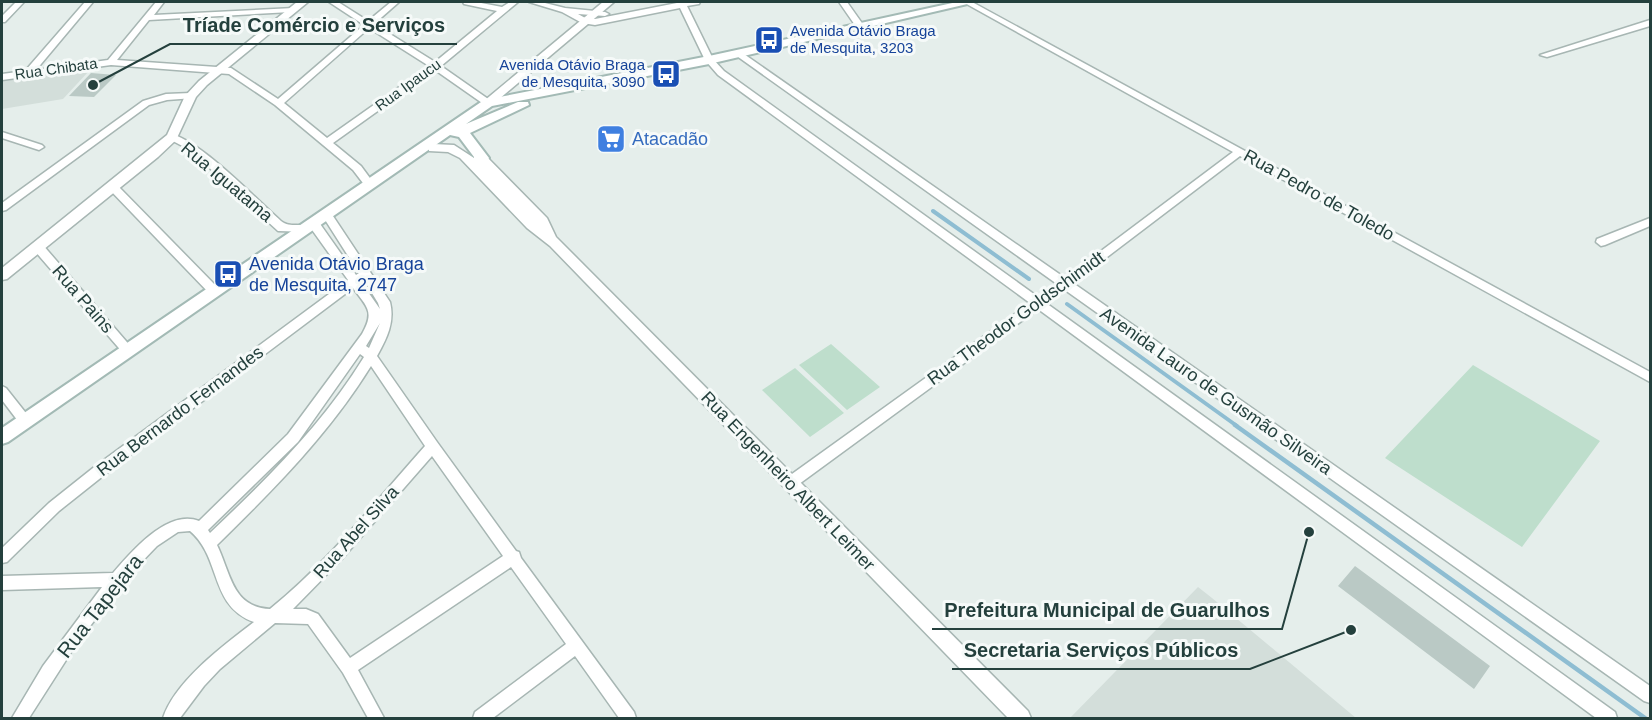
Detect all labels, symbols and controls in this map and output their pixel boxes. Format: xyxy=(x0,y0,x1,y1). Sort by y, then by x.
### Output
callout: Tríade Comércio e Serviços xyxy=(170,6,457,44)
text: Tríade Comércio e Serviços xyxy=(183,14,445,36)
place label: Avenida Otávio Braga de Mesquita, 3203 xyxy=(790,22,936,56)
bus stop icon: Avenida Otávio Braga de Mesquita, 3203 xyxy=(753,24,785,56)
street label: Rua Chibata xyxy=(13,54,99,83)
street label: Rua Ipaucu xyxy=(372,55,444,114)
place label: Avenida Otávio Braga de Mesquita, 3090 xyxy=(499,56,646,90)
bus stop icon: Avenida Otávio Braga de Mesquita, 3090 xyxy=(650,58,682,90)
supermarket icon: Atacadão xyxy=(595,123,627,155)
place label: Atacadão xyxy=(632,129,708,149)
street label: Rua Iguatama xyxy=(177,138,277,227)
street label: Rua Pedro de Toledo xyxy=(1240,145,1398,245)
street label: Rua Theodor Goldschimidt xyxy=(924,247,1108,389)
place label: Avenida Otávio Braga de Mesquita, 2747 xyxy=(249,254,425,295)
bus stop icon: Avenida Otávio Braga de Mesquita, 2747 xyxy=(212,258,244,290)
street label: Rua Pains xyxy=(48,261,118,337)
street label: Avenida Lauro de Gusmão Silveira xyxy=(1096,303,1336,479)
street label: Rua Bernardo Fernandes xyxy=(93,342,267,480)
street label: Rua Engenheiro Albert Leimer xyxy=(697,387,879,575)
street label: Rua Abel Silva xyxy=(309,481,403,582)
street label: Rua Tapejara xyxy=(52,549,147,662)
callout: Prefeitura Municipal de Guarulhos xyxy=(932,591,1282,629)
text: Prefeitura Municipal de Guarulhos xyxy=(944,599,1270,621)
callout: Secretaria Serviços Públicos xyxy=(952,631,1250,669)
text: Secretaria Serviços Públicos xyxy=(964,639,1238,661)

